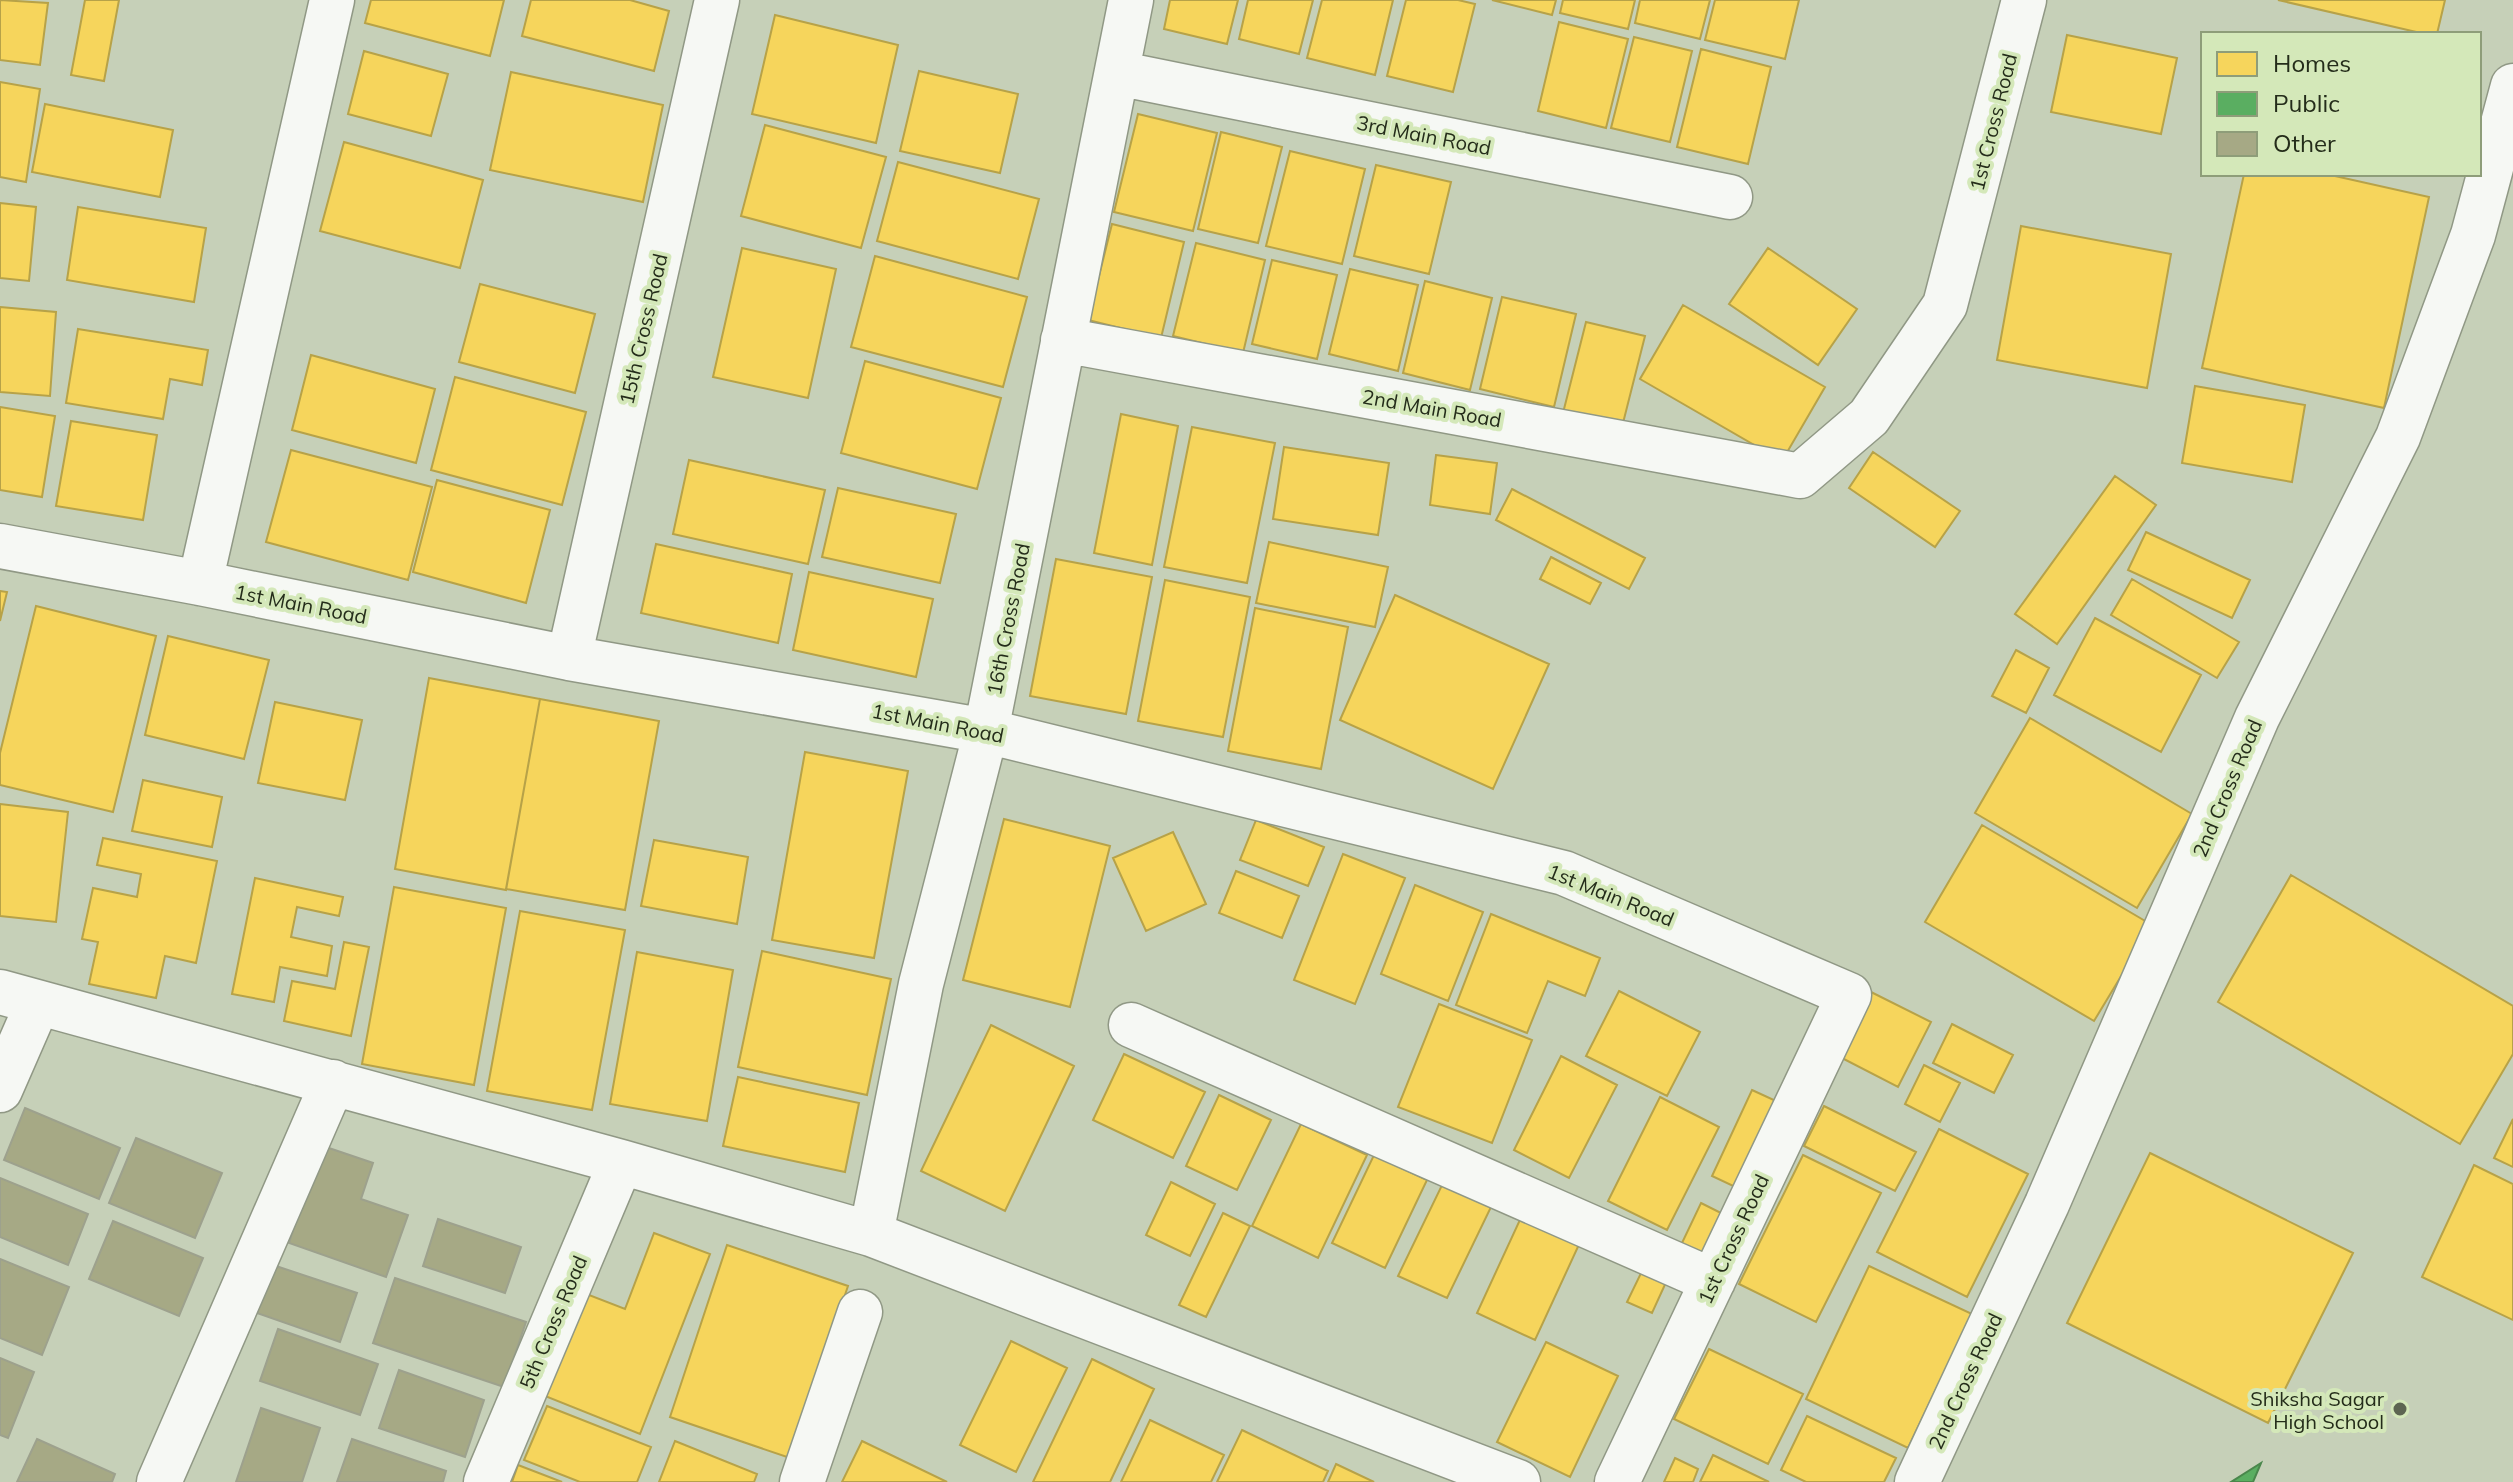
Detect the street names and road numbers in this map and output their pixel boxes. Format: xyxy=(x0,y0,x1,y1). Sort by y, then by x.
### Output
street label: 1st Cross Road xyxy=(1964,51,2022,193)
street label: 3rd Main Road xyxy=(1355,110,1493,160)
street label: 15th Cross Road xyxy=(613,251,673,407)
street label: 2nd Main Road xyxy=(1360,383,1504,433)
street label: 16th Cross Road xyxy=(981,541,1035,697)
street label: 1st Main Road xyxy=(233,579,369,629)
street label: 1st Main Road xyxy=(870,698,1006,748)
street label: 2nd Cross Road xyxy=(2187,715,2267,861)
street label: 1st Main Road xyxy=(1544,858,1678,932)
street label: 1st Cross Road xyxy=(1692,1170,1774,1308)
street label: 5th Cross Road xyxy=(514,1252,592,1392)
street label: 2nd Cross Road xyxy=(1923,1309,2007,1453)

